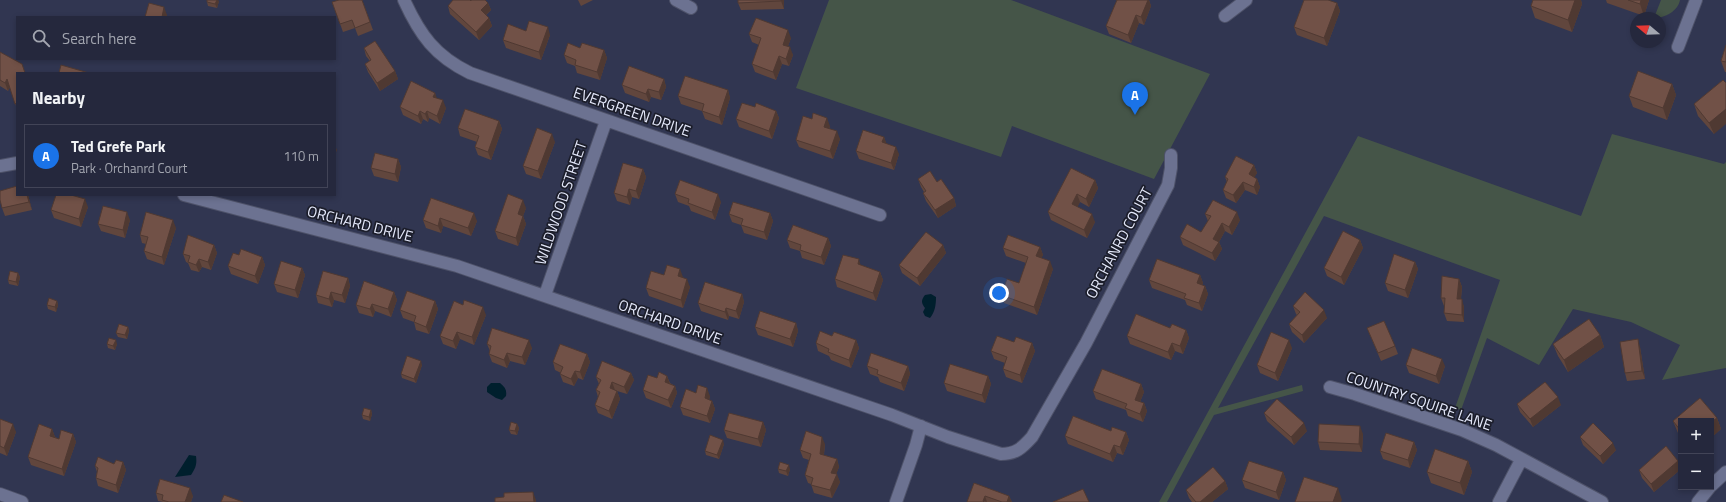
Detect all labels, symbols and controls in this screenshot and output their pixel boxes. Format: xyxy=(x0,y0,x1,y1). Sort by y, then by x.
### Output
north arrow xyxy=(1630,12,1666,48)
search box xyxy=(16,16,336,60)
icon: search xyxy=(30,27,52,49)
text: Search here xyxy=(62,27,136,50)
street label: EVERGREEN DRIVE xyxy=(570,81,694,142)
pin: A xyxy=(1122,82,1148,115)
text: Nearby xyxy=(32,85,85,111)
text: Ted Grefe Park xyxy=(71,135,165,158)
street label: WILDWOOD STREET xyxy=(529,138,593,268)
text: A xyxy=(42,146,50,166)
text: 110 m xyxy=(283,146,319,166)
text: Park · Orchanrd Court xyxy=(71,158,187,178)
street label: ORCHANRD COURT xyxy=(1079,183,1158,303)
street label: ORCHARD DRIVE xyxy=(305,199,415,248)
your location xyxy=(989,283,1009,303)
street label: ORCHARD DRIVE xyxy=(615,293,725,350)
street label: COUNTRY SQUIRE LANE xyxy=(1343,365,1495,436)
map controls xyxy=(1678,418,1714,490)
button: + xyxy=(1678,418,1714,454)
button: − xyxy=(1678,454,1714,490)

